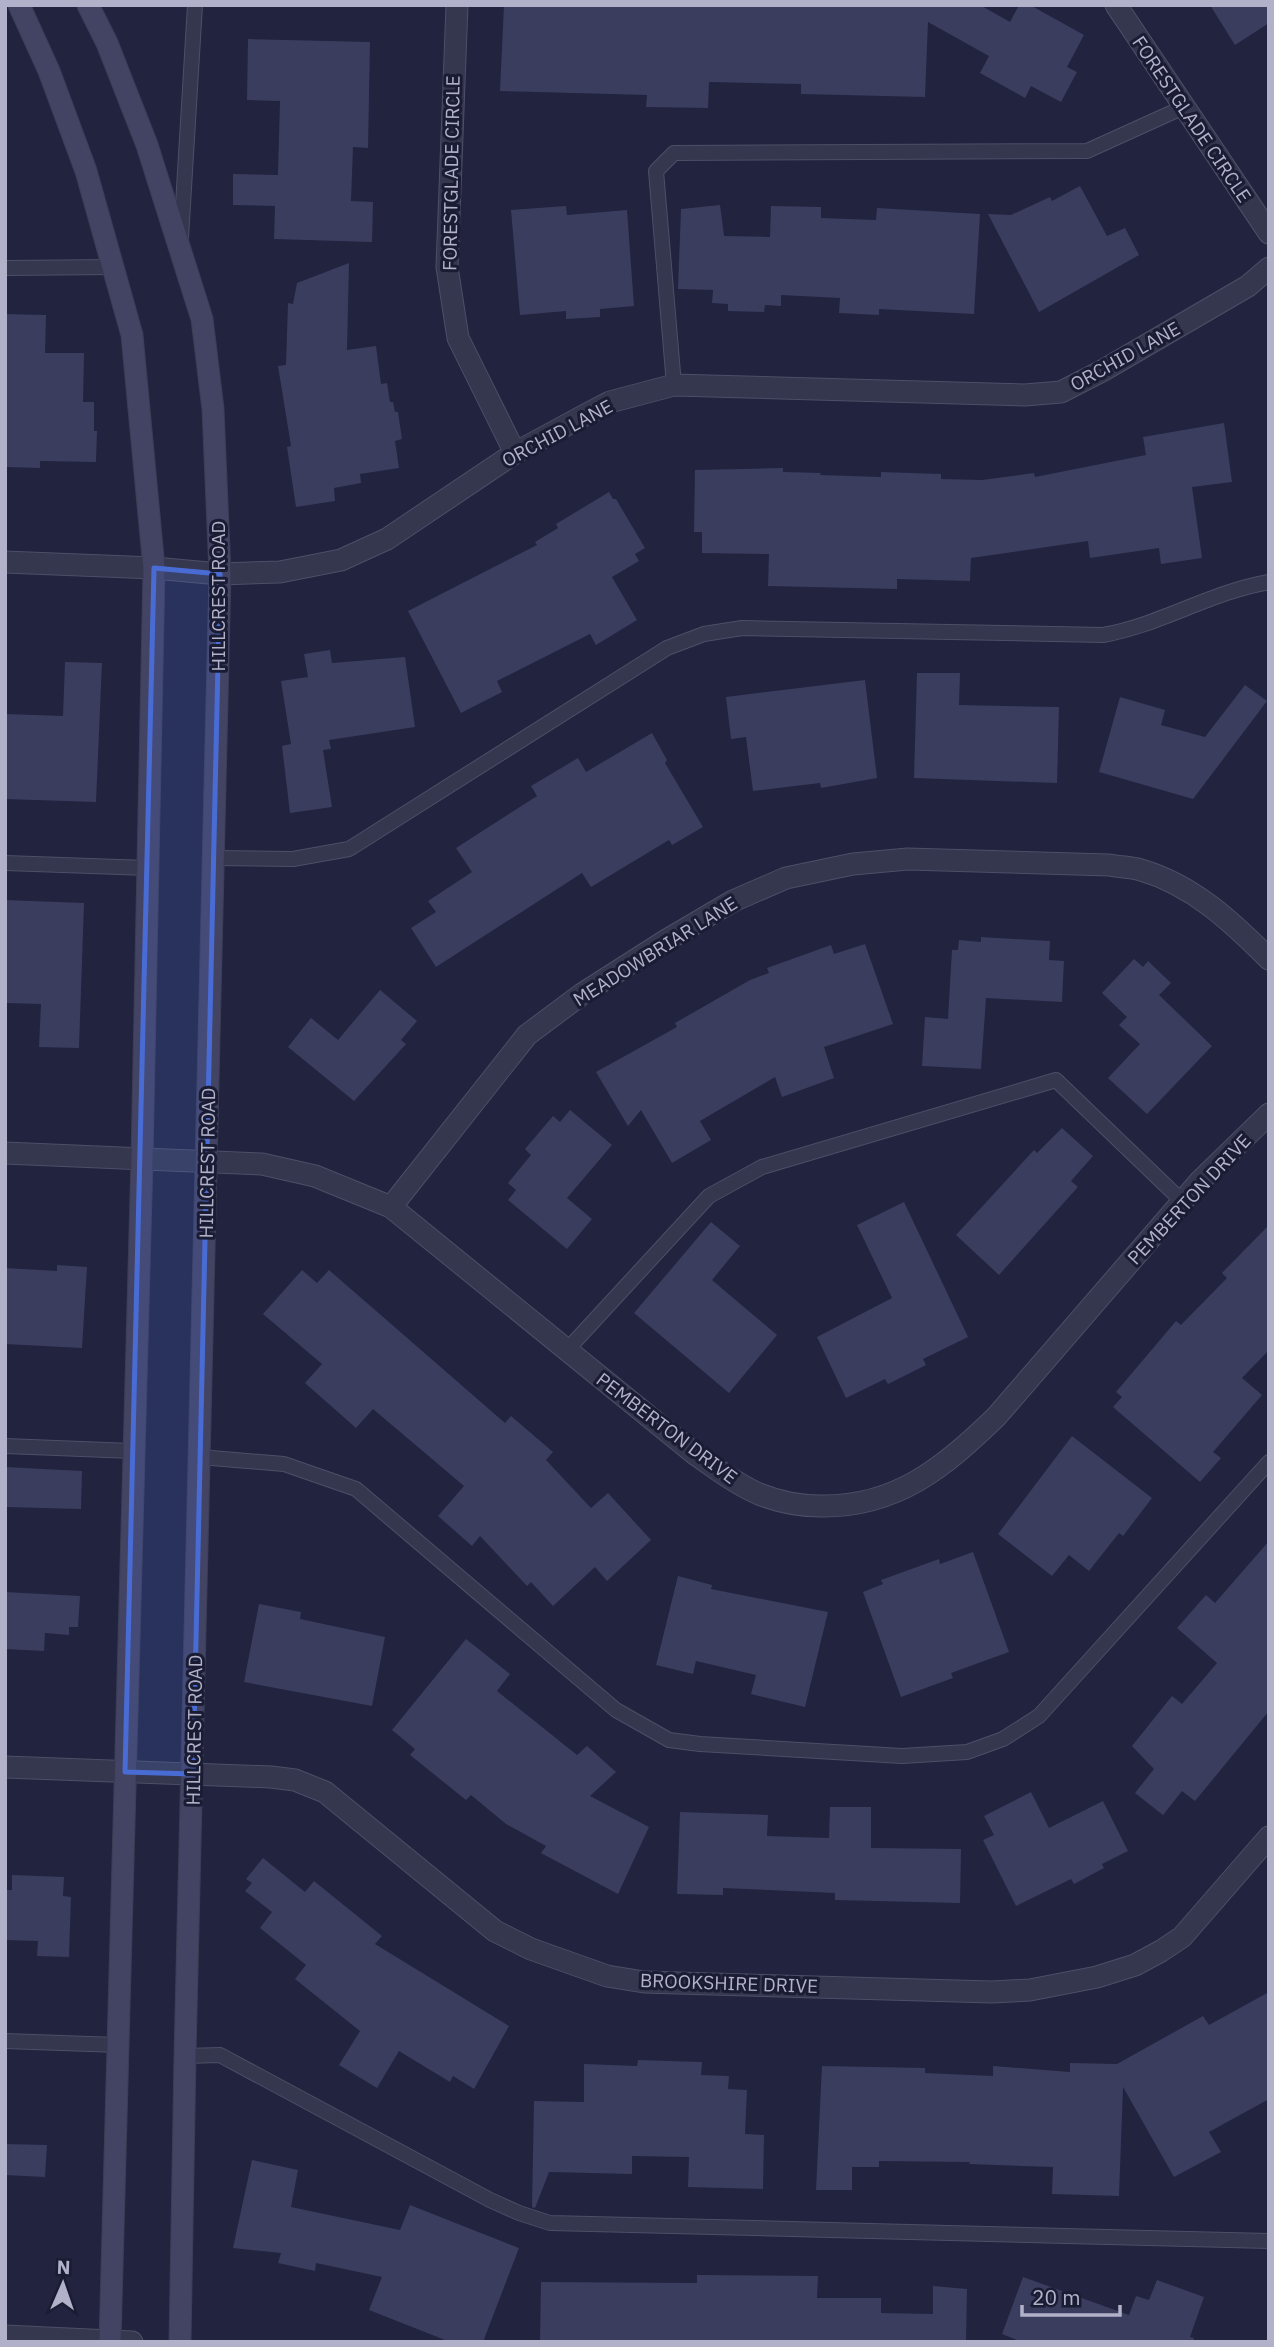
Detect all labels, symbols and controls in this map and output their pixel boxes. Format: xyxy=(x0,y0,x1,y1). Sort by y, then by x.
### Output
street label: FORESTGLADE CIRCLE xyxy=(1127,31,1257,207)
street label: FORESTGLADE CIRCLE xyxy=(437,75,465,271)
street label: ORCHID LANE xyxy=(1066,316,1184,396)
street label: ORCHID LANE xyxy=(497,394,617,472)
street label: HILLCREST ROAD xyxy=(206,521,230,671)
street label: MEADOWBRIAR LANE xyxy=(568,891,742,1011)
street label: HILLCREST ROAD xyxy=(194,1087,220,1239)
street label: PEMBERTON DRIVE xyxy=(1122,1129,1256,1269)
street label: PEMBERTON DRIVE xyxy=(592,1367,742,1489)
street label: HILLCREST ROAD xyxy=(181,1654,207,1806)
street label: BROOKSHIRE DRIVE xyxy=(640,1968,818,1998)
north arrow xyxy=(28,2249,98,2319)
text: N xyxy=(56,2255,71,2279)
scale bar xyxy=(1022,2274,1120,2318)
text: 20 m xyxy=(1032,2283,1081,2311)

